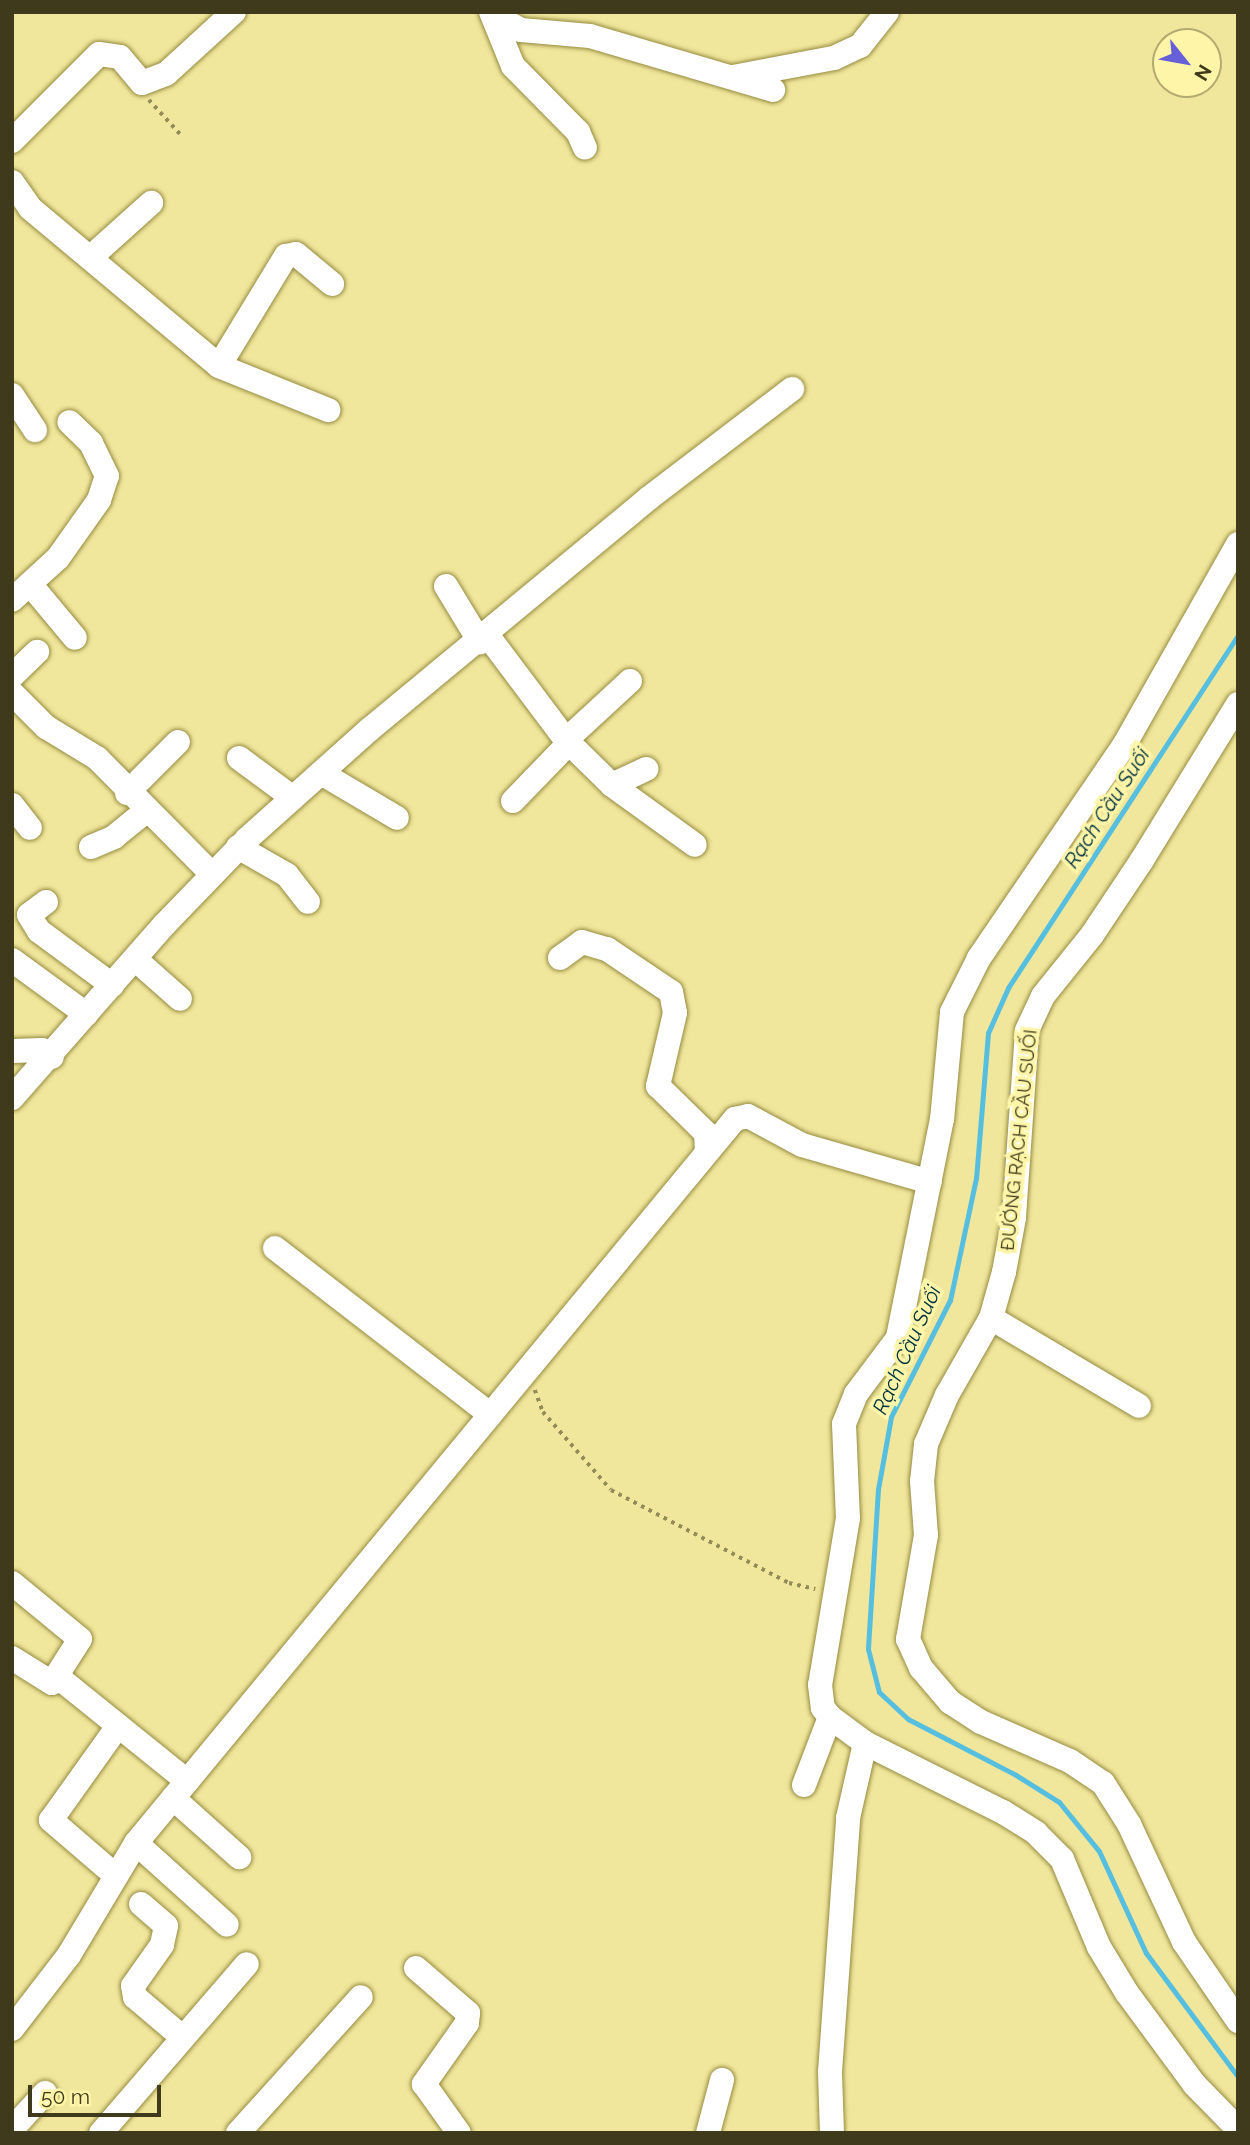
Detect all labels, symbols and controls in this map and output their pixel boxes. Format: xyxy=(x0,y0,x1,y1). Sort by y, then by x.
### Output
north arrow xyxy=(1152,28,1222,98)
text: N xyxy=(1190,61,1216,85)
water label: Rạch Cầu Suối xyxy=(1059,743,1155,873)
street label: ĐƯỜNG RẠCH CẦU SUỐI xyxy=(996,1028,1042,1252)
water label: Rạch Cầu Suối xyxy=(867,1282,947,1418)
scale bar xyxy=(32,2072,164,2116)
text: 50 m xyxy=(41,2084,90,2109)

